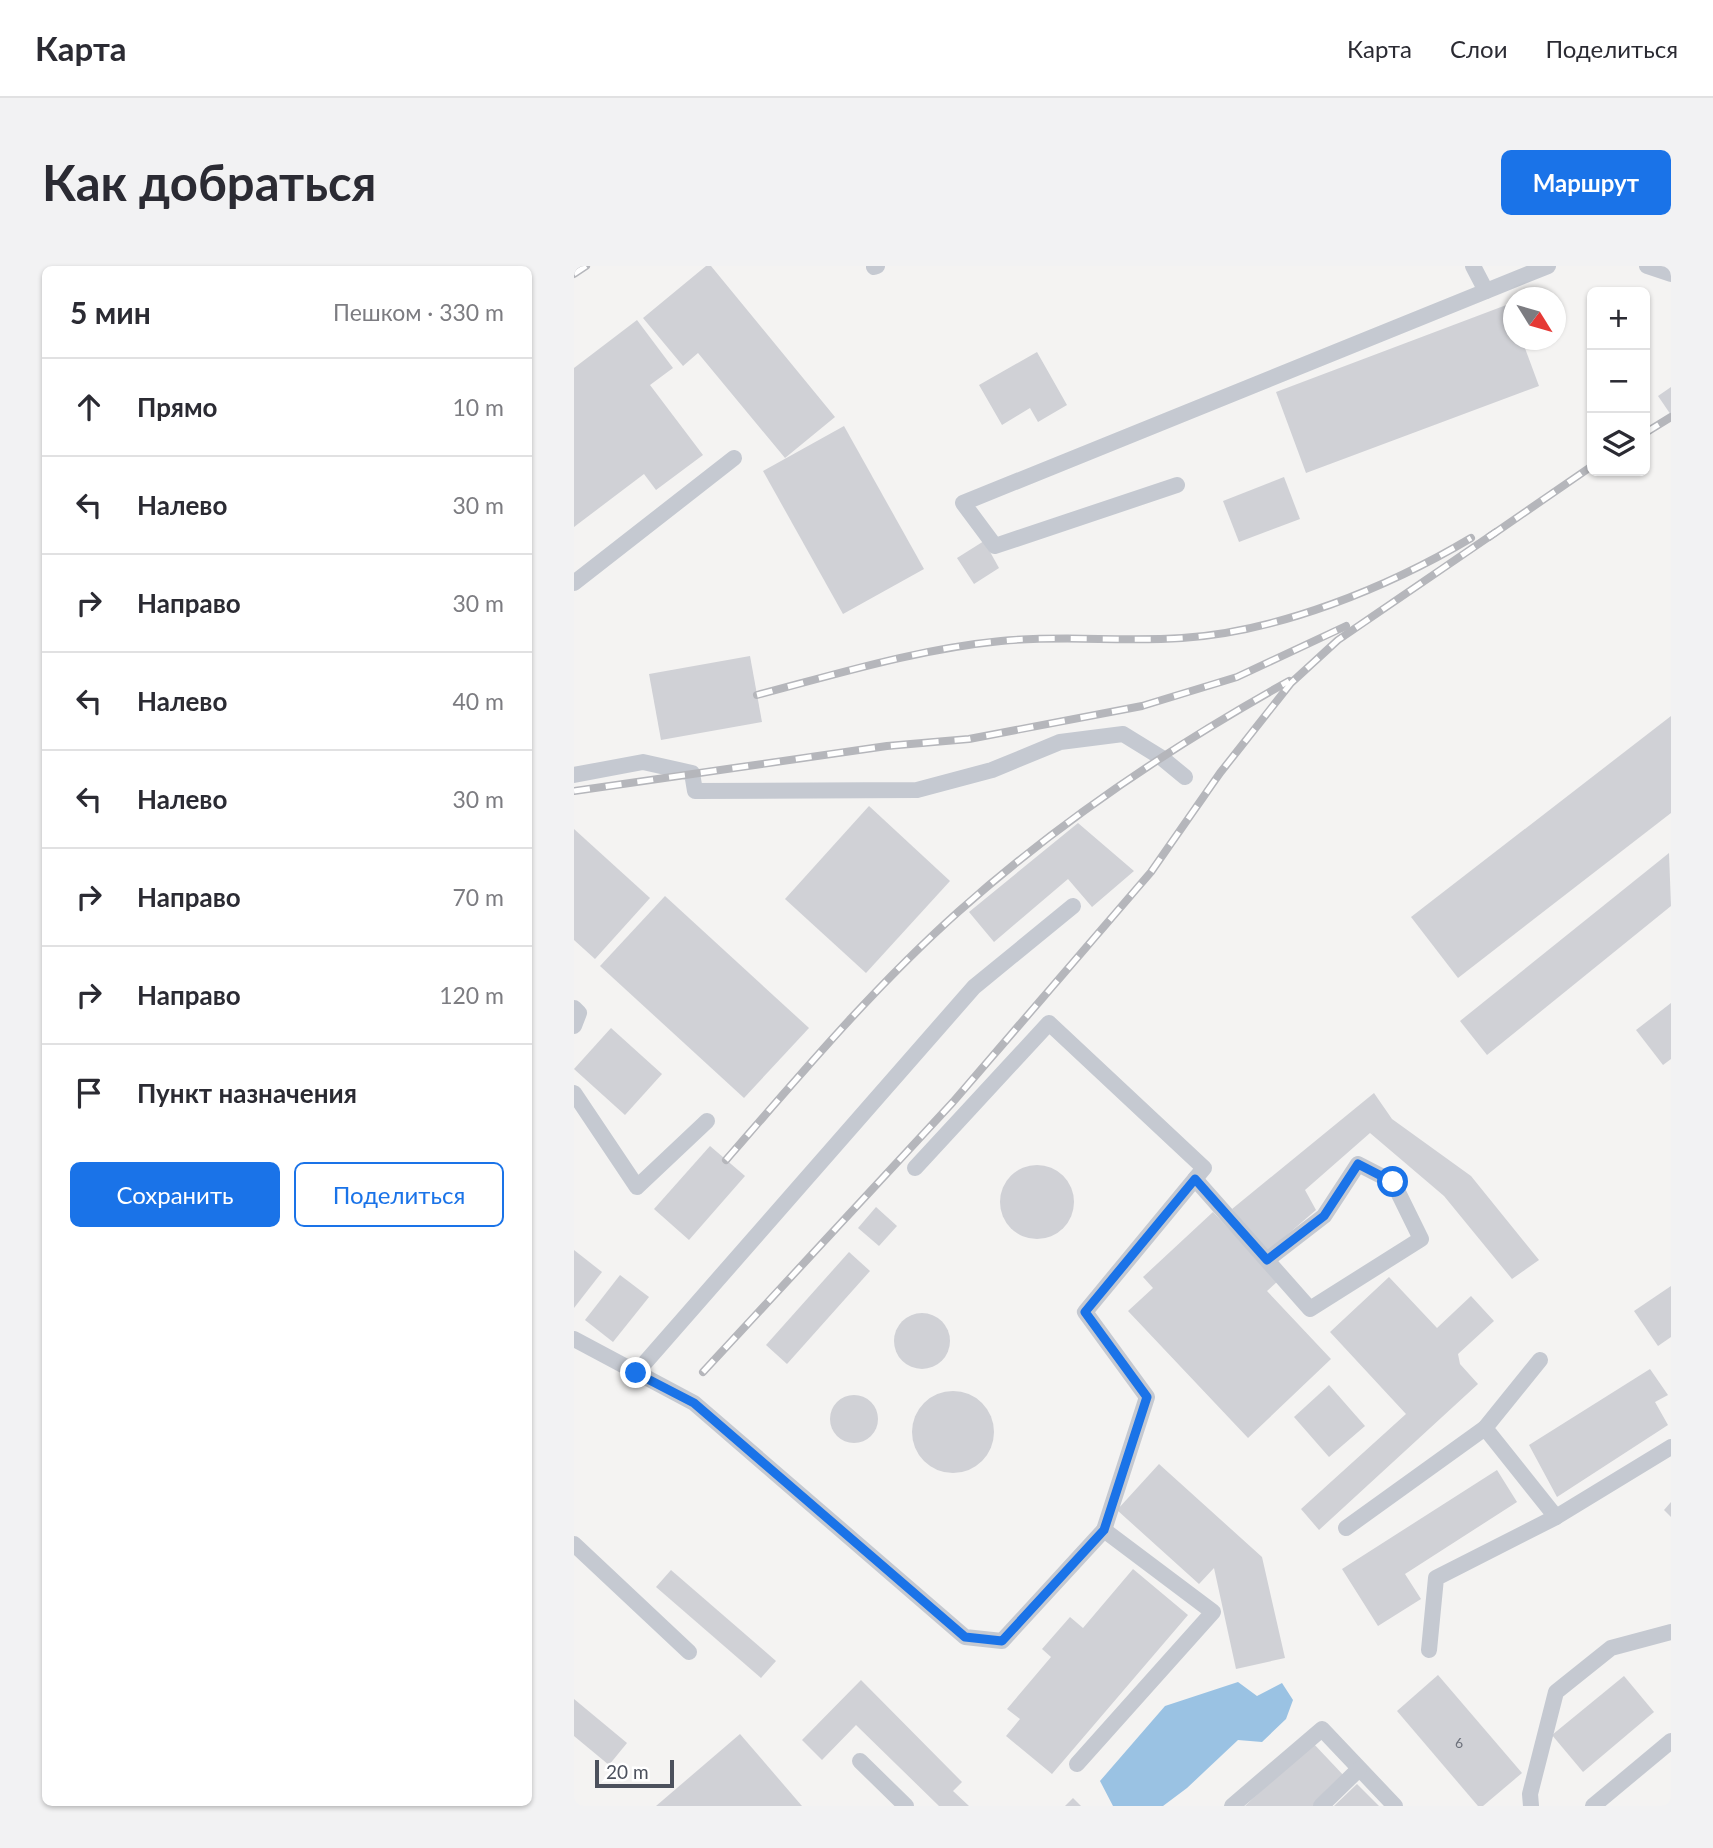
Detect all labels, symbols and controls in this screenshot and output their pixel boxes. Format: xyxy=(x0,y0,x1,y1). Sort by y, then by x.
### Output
text: Карта xyxy=(35,28,126,68)
text: Карта xyxy=(1347,34,1412,63)
text: Слои xyxy=(1450,34,1507,63)
text: Поделиться xyxy=(1545,34,1678,63)
button: Маршрут xyxy=(1501,150,1671,215)
text: Как добраться xyxy=(42,153,376,211)
north arrow xyxy=(1503,287,1566,350)
map controls xyxy=(1587,287,1650,476)
button: + xyxy=(1587,287,1650,350)
text: 5 мин xyxy=(70,294,151,330)
text: Пешком · 330 m xyxy=(333,298,504,326)
button: − xyxy=(1587,350,1650,413)
icon: ahead xyxy=(70,388,108,426)
text: Прямо xyxy=(137,391,218,423)
text: 10 m xyxy=(453,393,504,421)
button: layers xyxy=(1587,413,1650,476)
icon: left xyxy=(70,486,108,524)
text: Налево xyxy=(137,489,227,521)
text: 30 m xyxy=(453,491,504,519)
icon: right xyxy=(70,584,108,622)
text: Направо xyxy=(137,587,241,619)
text: 30 m xyxy=(453,589,504,617)
icon: left xyxy=(70,682,108,720)
text: Налево xyxy=(137,685,227,717)
text: 40 m xyxy=(453,687,504,715)
icon: left xyxy=(70,780,108,818)
text: Налево xyxy=(137,783,227,815)
text: 30 m xyxy=(453,785,504,813)
icon: right xyxy=(70,878,108,916)
text: Направо xyxy=(137,881,241,913)
text: 70 m xyxy=(453,883,504,911)
icon: right xyxy=(70,976,108,1014)
text: Направо xyxy=(137,979,241,1011)
text: 120 m xyxy=(439,981,504,1009)
icon: arrive xyxy=(70,1074,108,1112)
text: Пункт назначения xyxy=(137,1077,357,1109)
button: Сохранить xyxy=(70,1162,280,1227)
button: Поделиться xyxy=(294,1162,504,1227)
route start xyxy=(1377,1166,1408,1197)
route end xyxy=(620,1357,651,1388)
house number: 6 xyxy=(1455,1734,1463,1751)
scale bar xyxy=(595,1757,674,1789)
text: 20 m xyxy=(606,1760,649,1783)

